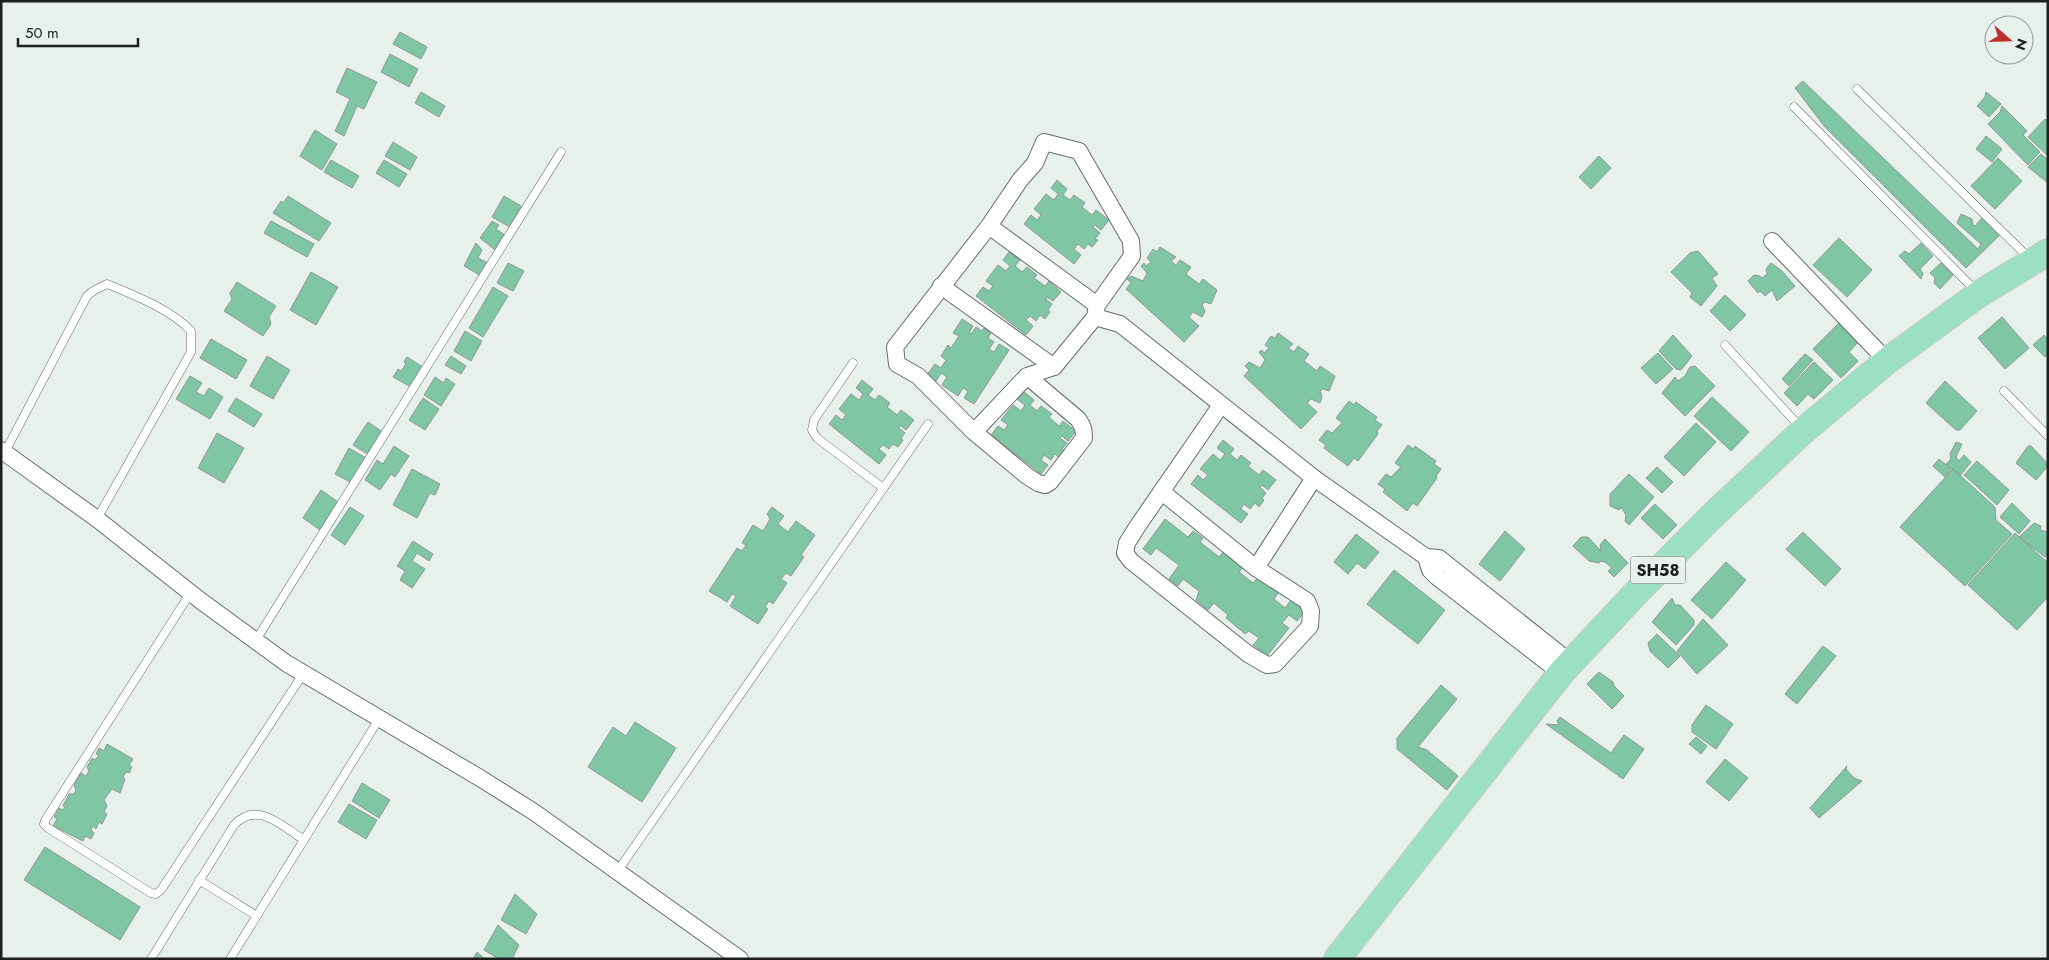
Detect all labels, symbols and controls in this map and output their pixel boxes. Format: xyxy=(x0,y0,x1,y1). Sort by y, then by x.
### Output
scale bar xyxy=(18,15,138,47)
north arrow xyxy=(1984,15,2034,65)
text: 50 m xyxy=(25,22,59,44)
text: N xyxy=(2010,36,2033,53)
road number: SH58 xyxy=(1630,556,1686,584)

